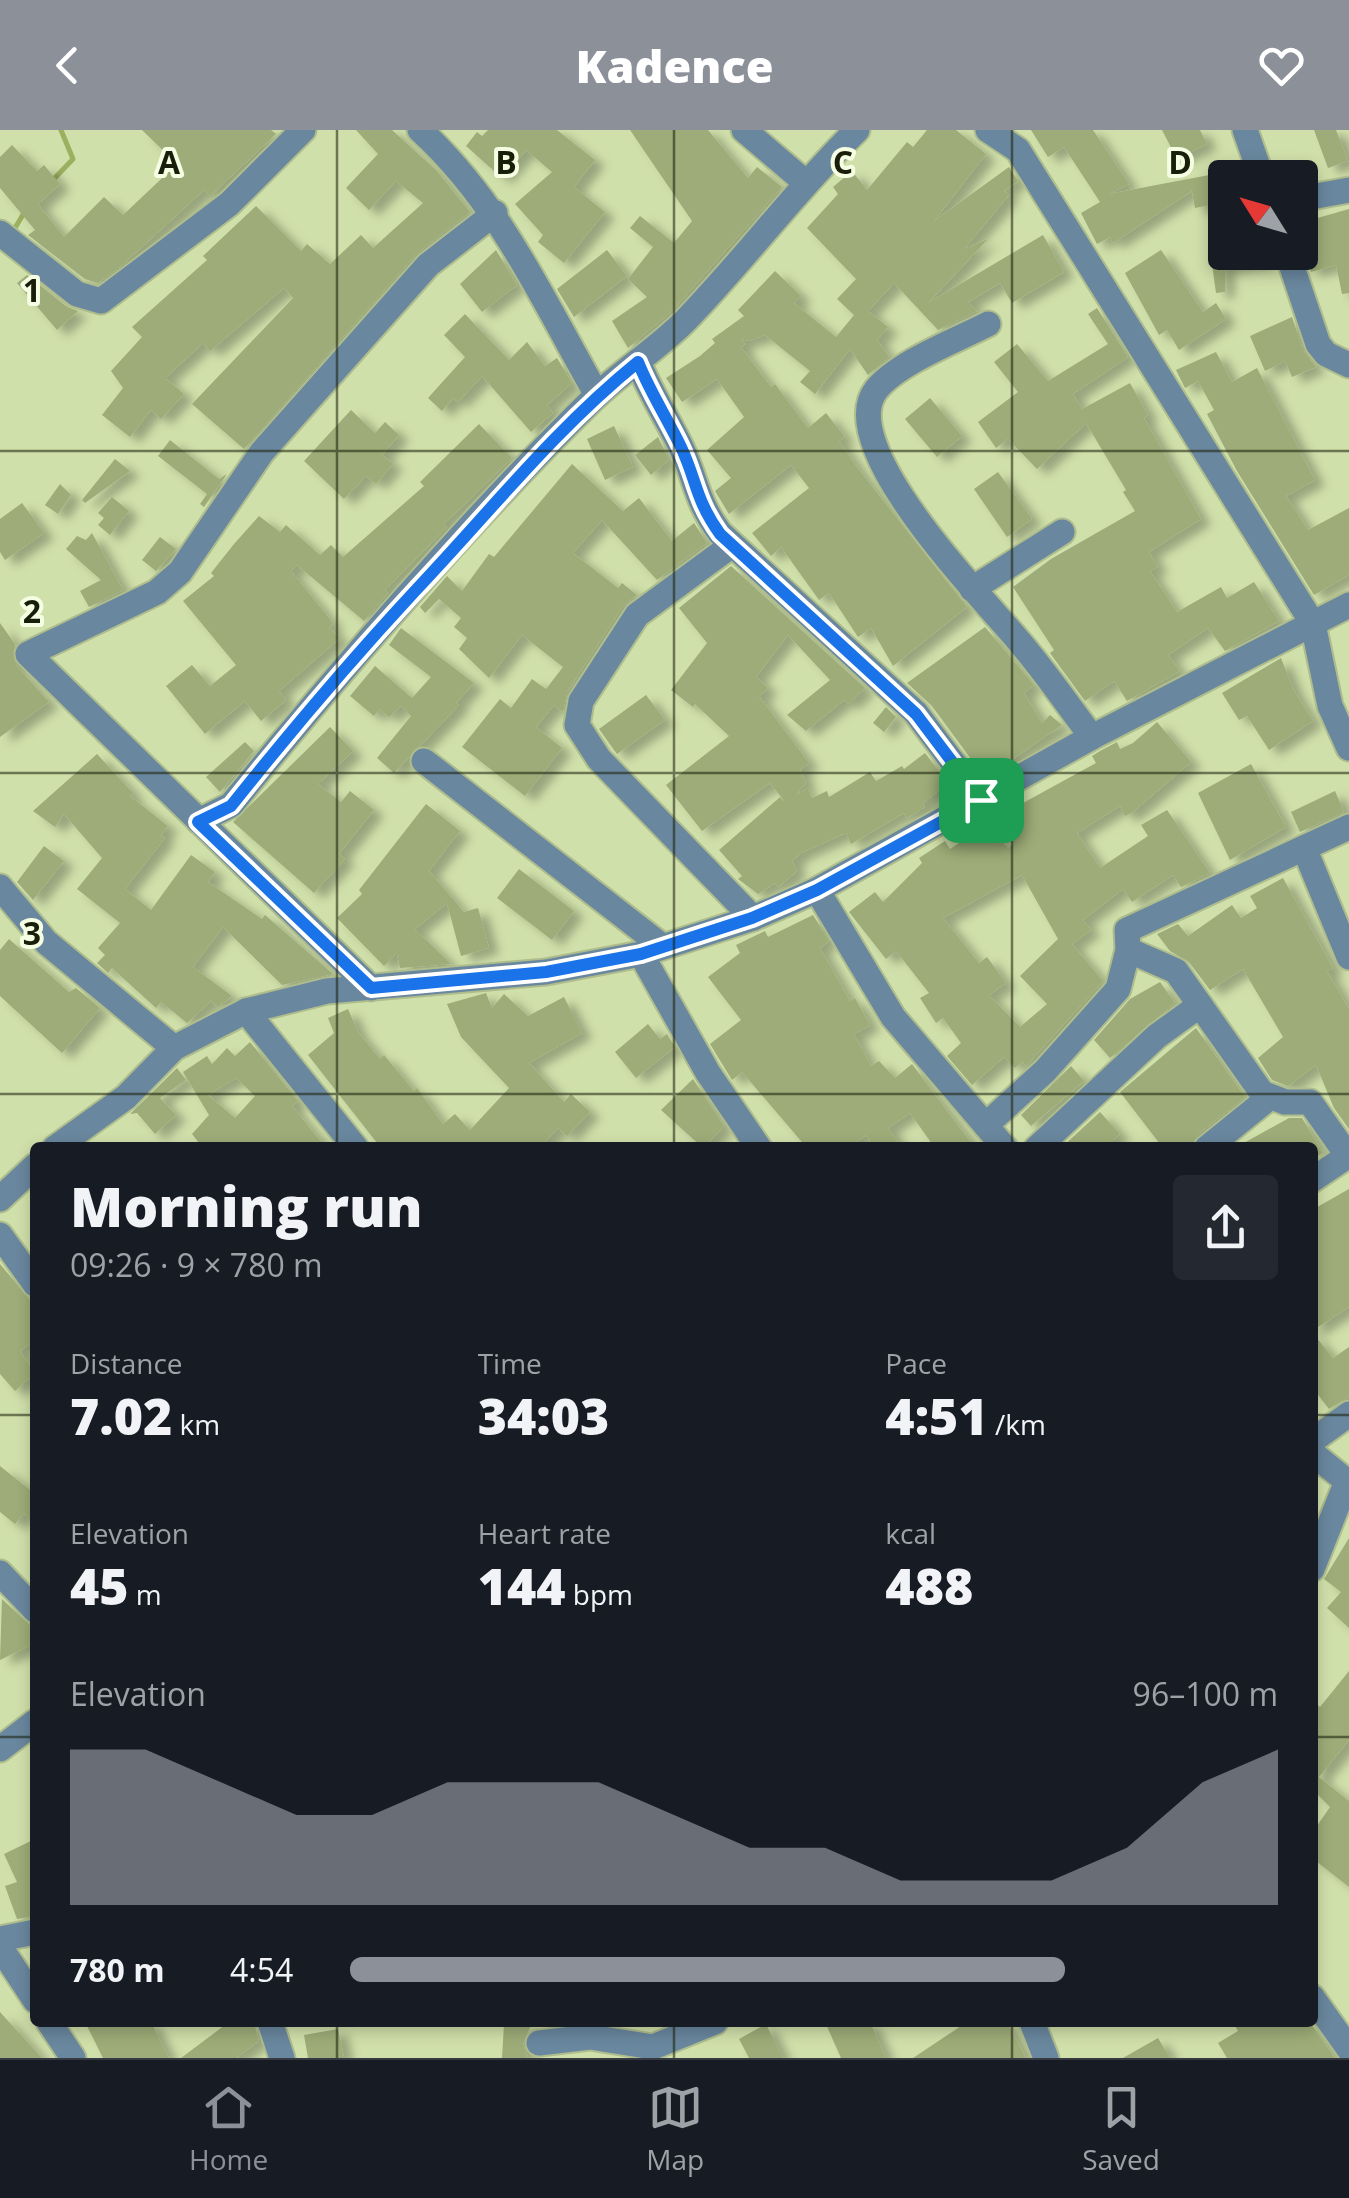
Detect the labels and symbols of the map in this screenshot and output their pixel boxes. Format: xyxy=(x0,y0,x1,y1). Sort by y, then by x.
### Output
text: A xyxy=(158,140,181,183)
text: B xyxy=(495,140,517,183)
text: C xyxy=(833,140,853,183)
text: D xyxy=(1168,140,1192,183)
north arrow xyxy=(1208,160,1318,270)
text: 1 xyxy=(23,268,41,311)
text: 2 xyxy=(23,589,41,632)
pin xyxy=(939,758,1024,843)
text: 3 xyxy=(23,911,41,954)

